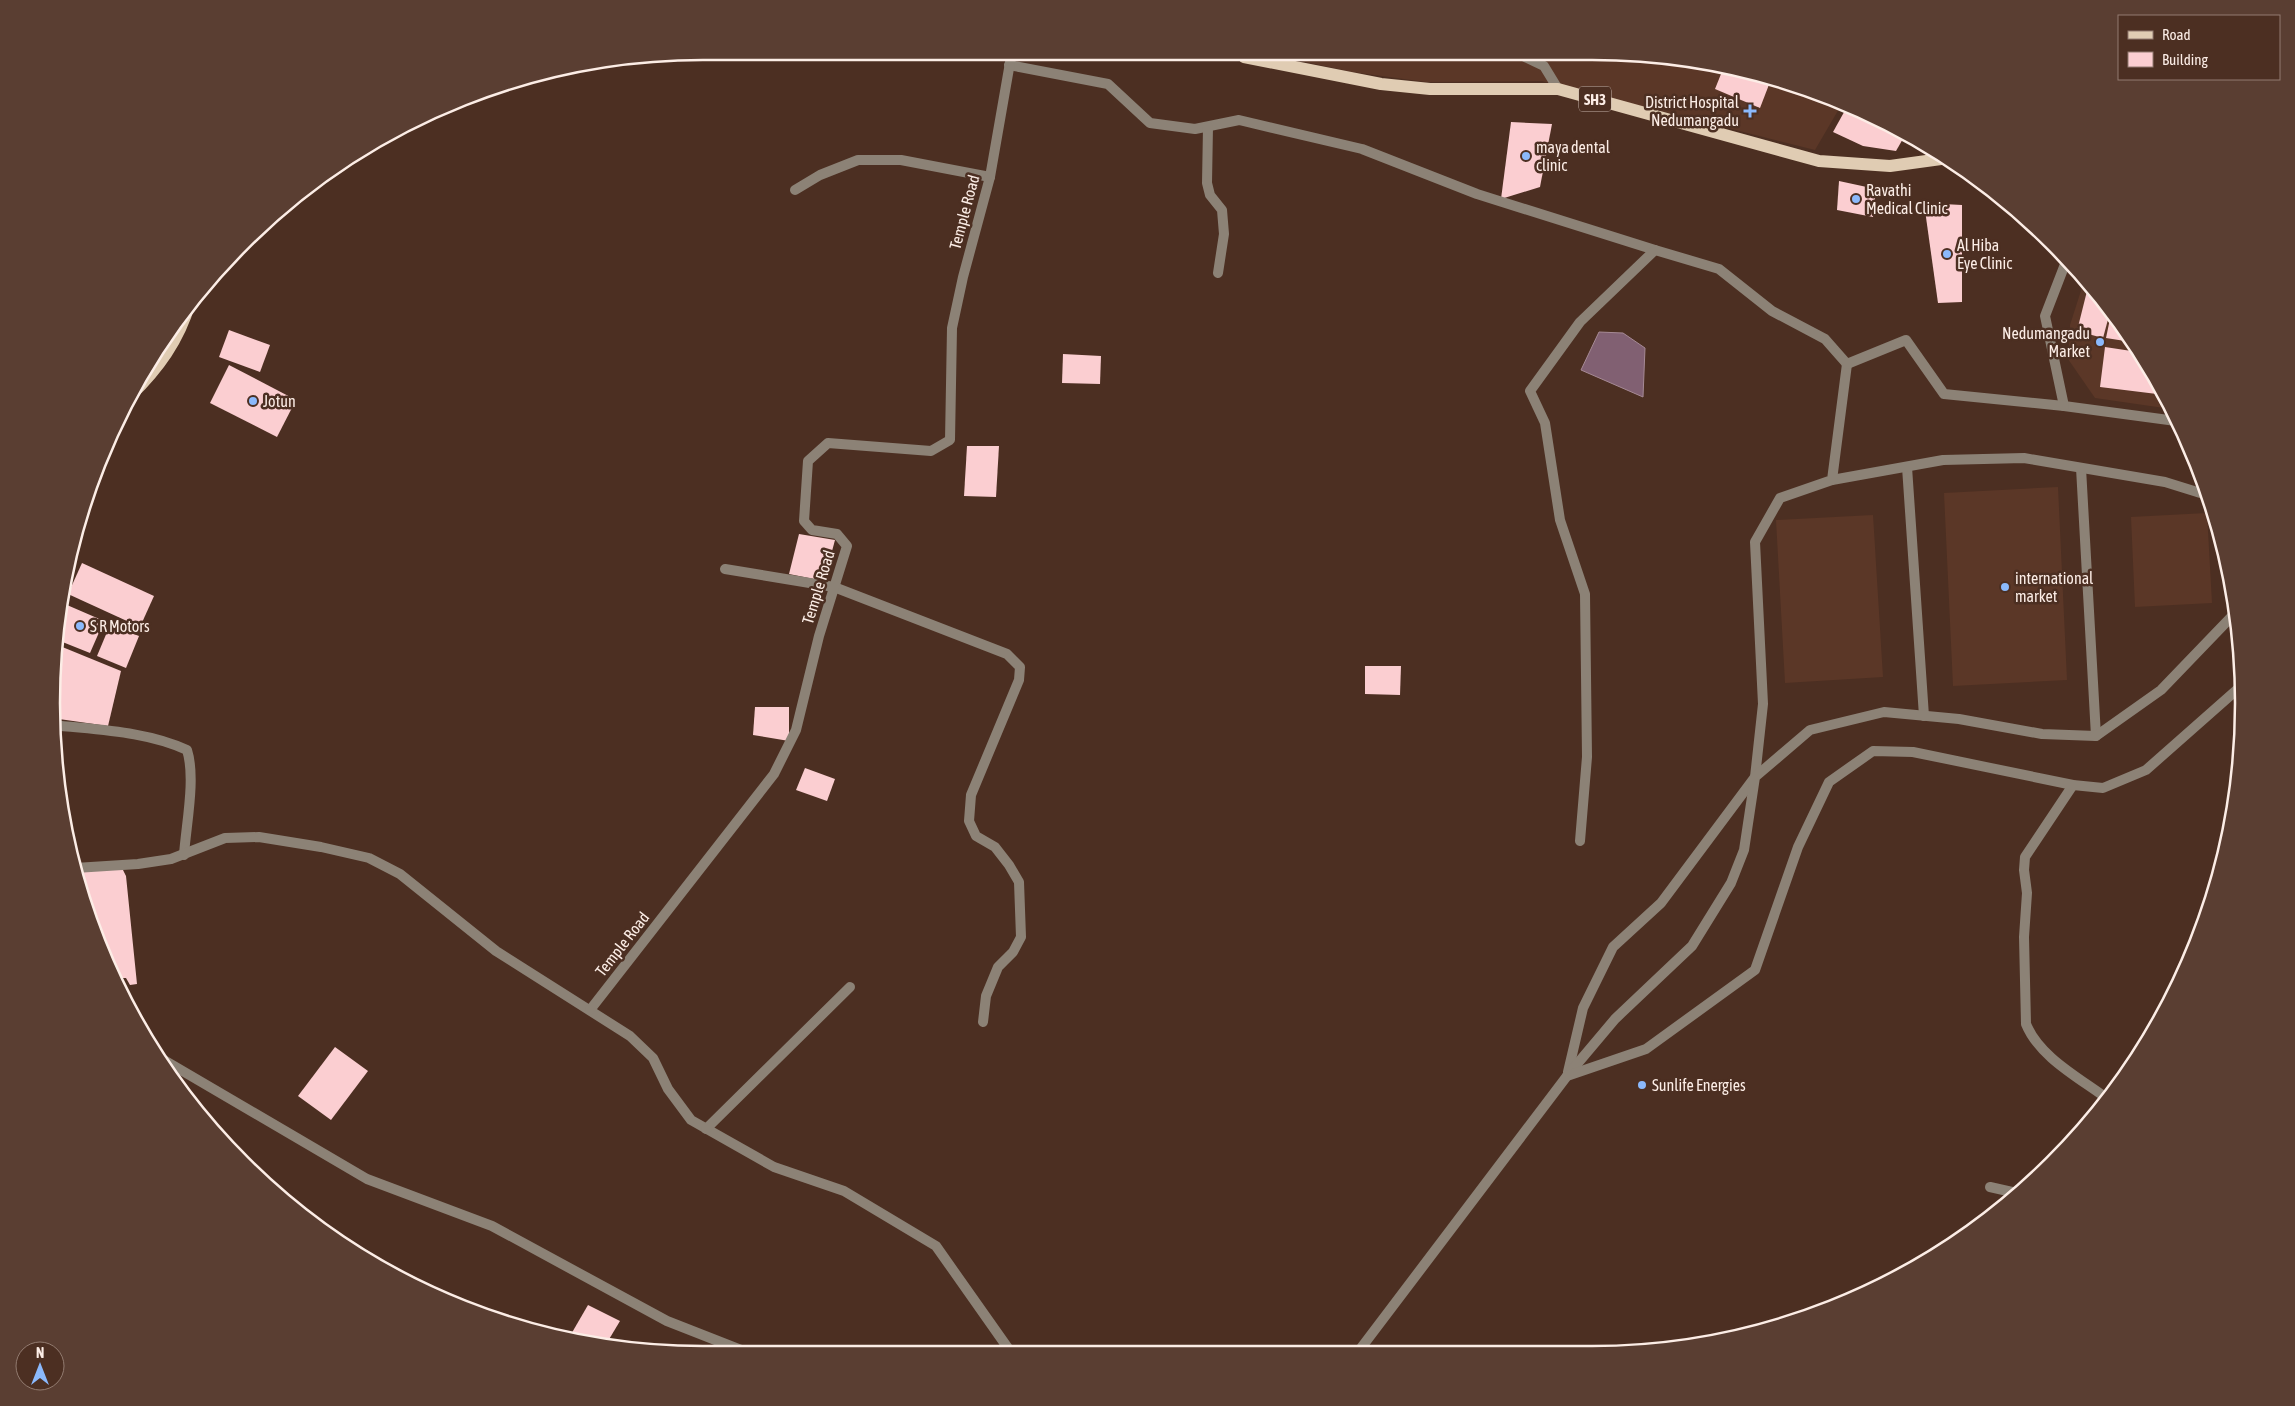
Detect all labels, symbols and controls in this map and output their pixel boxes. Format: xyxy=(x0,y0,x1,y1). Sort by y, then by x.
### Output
legend xyxy=(2118,15,2280,80)
text: Road xyxy=(2162,26,2191,43)
text: Building xyxy=(2162,51,2208,68)
road number: SH3 xyxy=(1579,86,1611,112)
place label: District Hospital Nedumangadu xyxy=(1645,93,1740,130)
marker: District Hospital Nedumangadu xyxy=(1743,104,1757,118)
place label: maya dental clinic xyxy=(1536,138,1611,174)
marker: maya dental clinic xyxy=(1520,150,1532,162)
street label: Temple Road xyxy=(945,173,984,252)
place label: Ravathi Medical Clinic xyxy=(1866,181,1948,217)
marker: Ravathi Medical Clinic xyxy=(1850,193,1862,205)
place label: Al Hiba Eye Clinic xyxy=(1957,236,2012,273)
marker: Al Hiba Eye Clinic xyxy=(1941,248,1953,260)
place label: Nedumangadu Market xyxy=(2002,324,2090,360)
marker: Nedumangadu Market xyxy=(2094,336,2106,348)
place label: Jotun xyxy=(263,392,296,410)
marker: Jotun xyxy=(247,395,259,407)
street label: Temple Road xyxy=(798,548,839,627)
place label: international market xyxy=(2015,569,2094,605)
marker: international market xyxy=(1999,581,2011,593)
place label: S R Motors xyxy=(90,617,150,635)
marker: S R Motors xyxy=(74,620,86,632)
street label: Temple Road xyxy=(591,908,653,980)
place label: Sunlife Energies xyxy=(1652,1076,1746,1095)
marker: Sunlife Energies xyxy=(1636,1079,1648,1091)
north arrow xyxy=(15,1341,65,1391)
text: N xyxy=(36,1345,44,1361)

